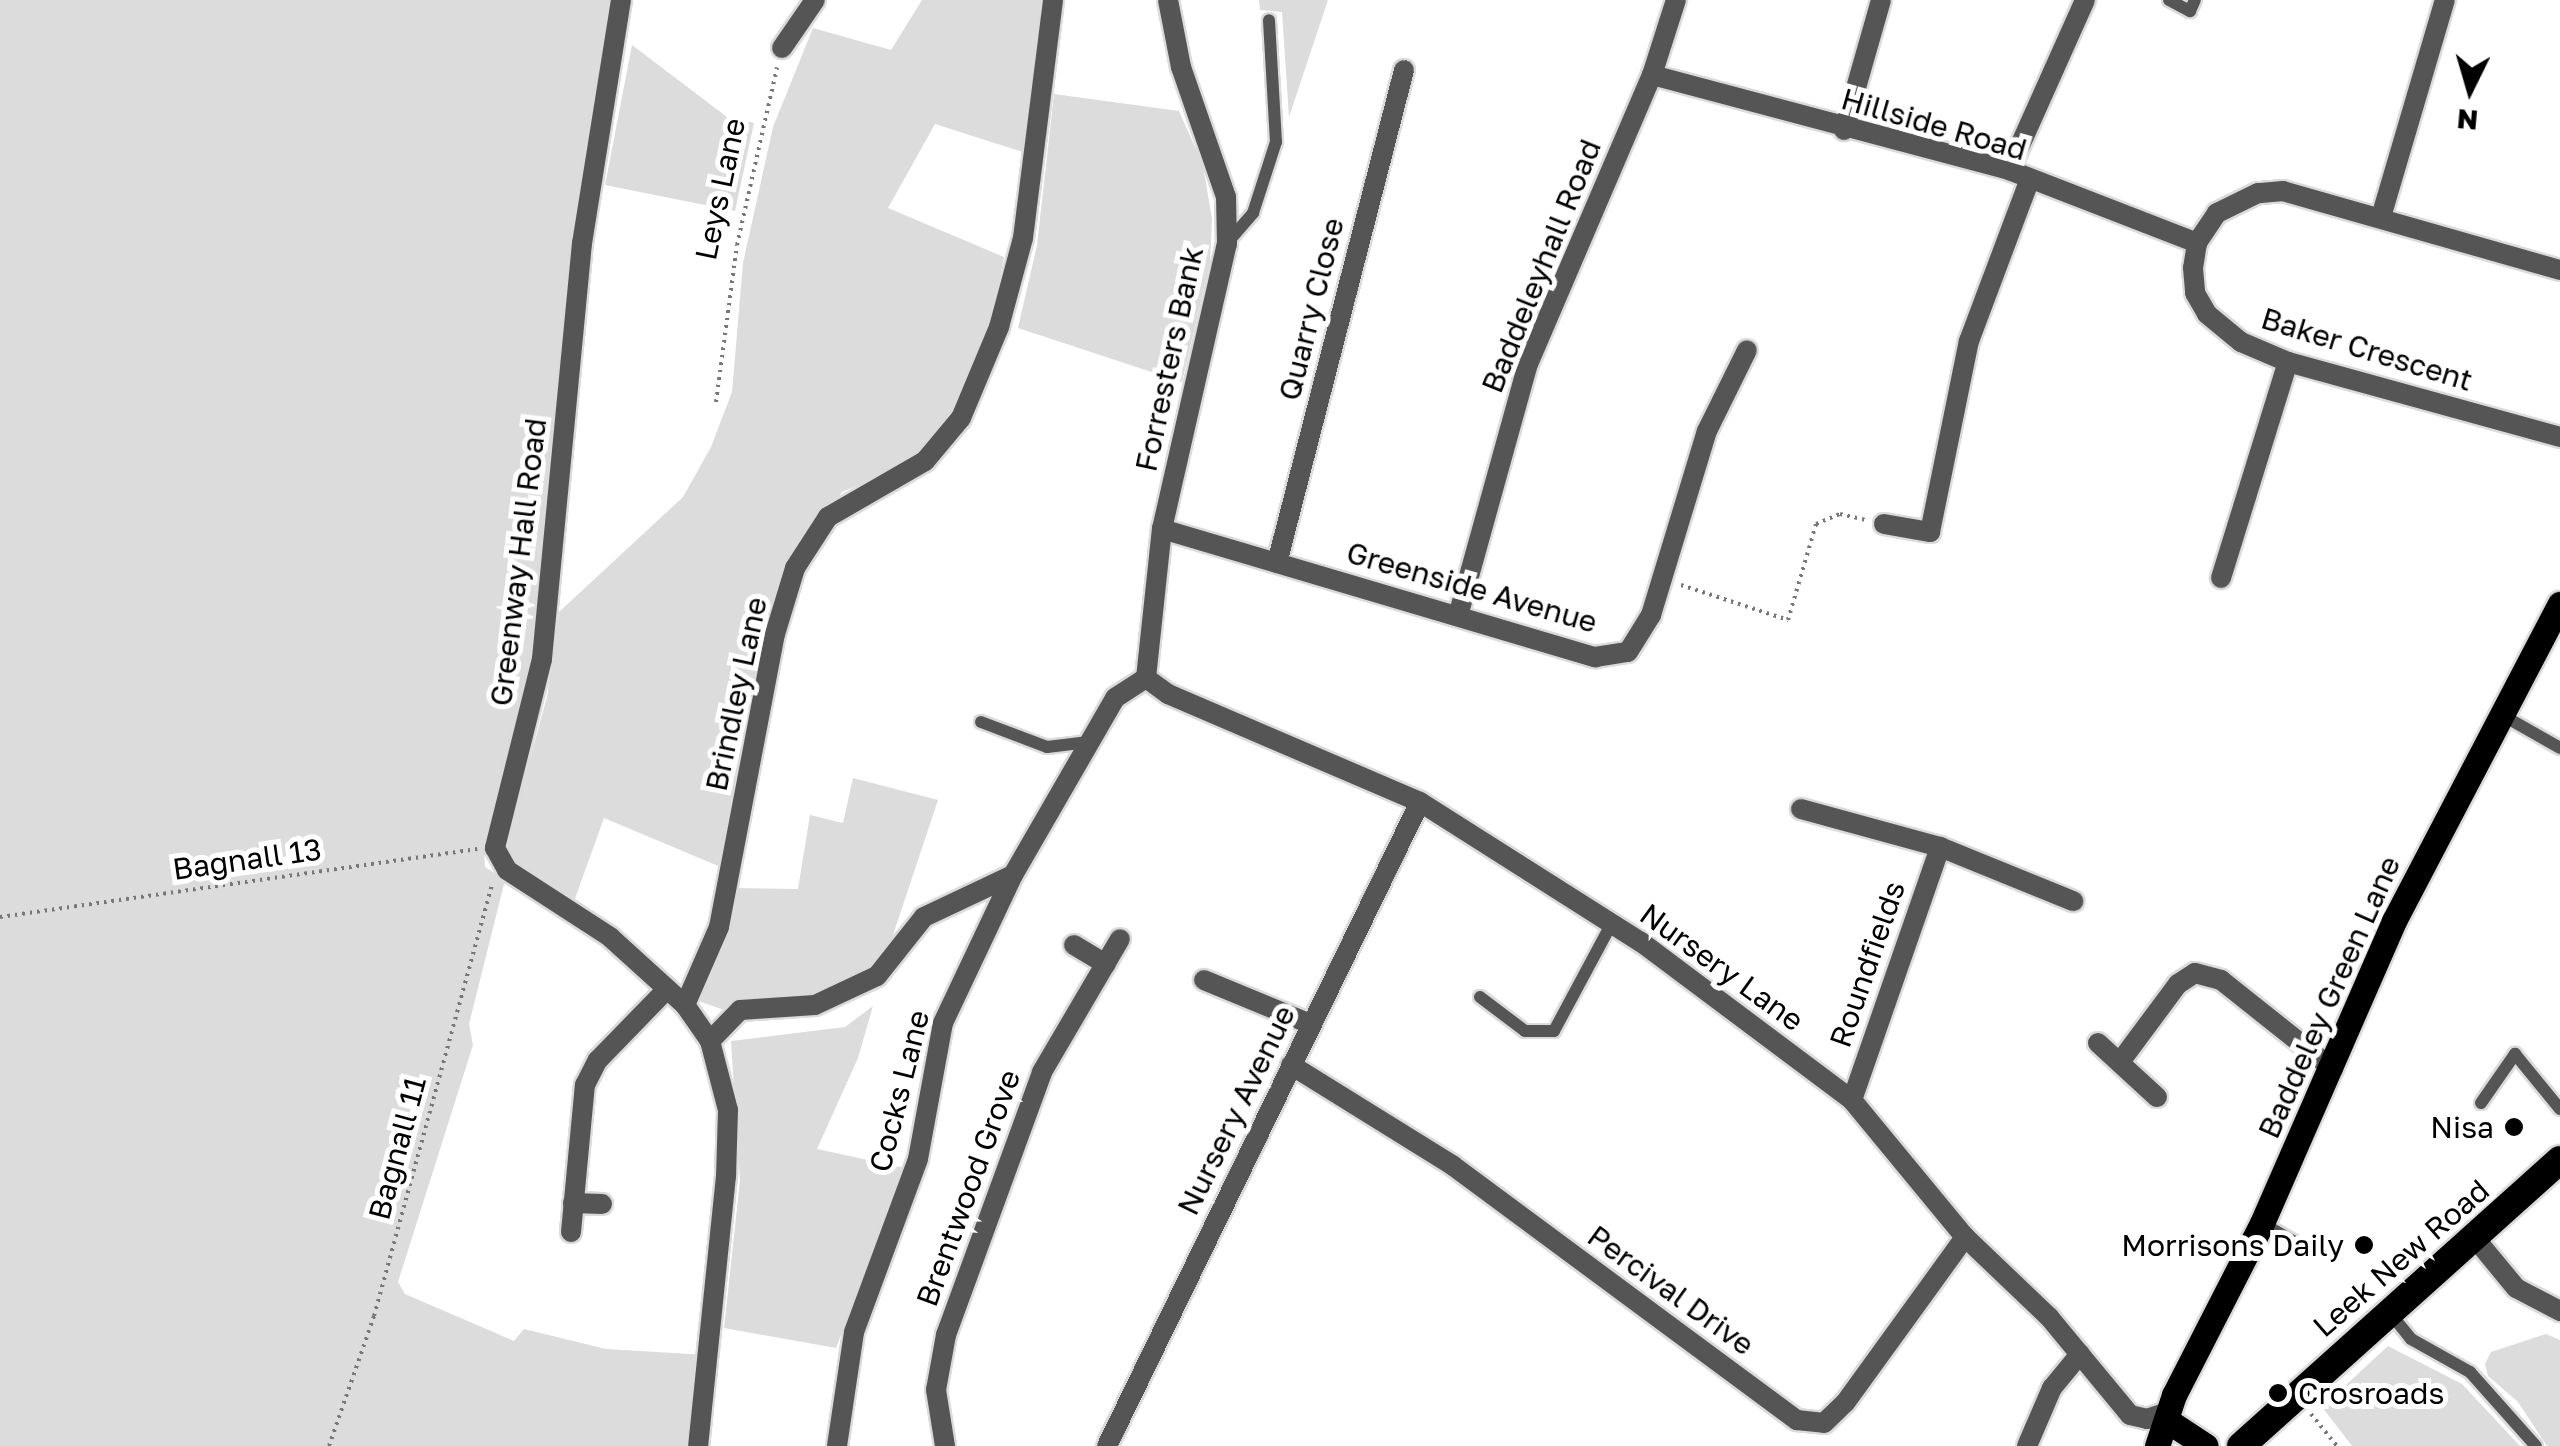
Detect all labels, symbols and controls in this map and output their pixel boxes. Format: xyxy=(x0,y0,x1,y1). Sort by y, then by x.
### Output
north arrow xyxy=(2420,40,2520,140)
street label: Hillside Road xyxy=(1837,80,2031,168)
text: N xyxy=(2455,103,2479,138)
street label: Leys Lane xyxy=(687,115,753,263)
street label: Baddeleyhall Road xyxy=(1474,134,1608,398)
street label: Quarry Close xyxy=(1271,214,1351,404)
street label: Forresters Bank xyxy=(1128,243,1210,475)
street label: Baker Crescent xyxy=(2257,300,2477,398)
street label: Greenway Hall Road xyxy=(482,416,554,708)
street label: Greenside Avenue xyxy=(1343,534,1601,640)
street label: Brindley Lane xyxy=(698,594,774,794)
street label: Bagnall 13 xyxy=(170,831,324,887)
street label: Baddeley Green Lane xyxy=(2250,850,2408,1144)
street label: Roundfields xyxy=(1822,876,1912,1052)
street label: Nursery Lane xyxy=(1633,896,1811,1038)
street label: Nursery Avenue xyxy=(1170,999,1302,1221)
street label: Cocks Lane xyxy=(862,1006,936,1176)
street label: Brentwood Grove xyxy=(909,1065,1027,1311)
street label: Bagnall 11 xyxy=(361,1072,433,1224)
place label: Nisa xyxy=(2430,1109,2494,1145)
marker: Nisa xyxy=(2503,1116,2525,1138)
street label: Leek New Road xyxy=(2306,1172,2496,1344)
street label: Percival Drive xyxy=(1581,1218,1761,1362)
place label: Morrisons Daily xyxy=(2121,1227,2344,1263)
marker: Morrisons Daily xyxy=(2353,1234,2375,1256)
place label: Crosroads xyxy=(2298,1375,2444,1411)
marker: Crosroads xyxy=(2267,1382,2289,1404)

